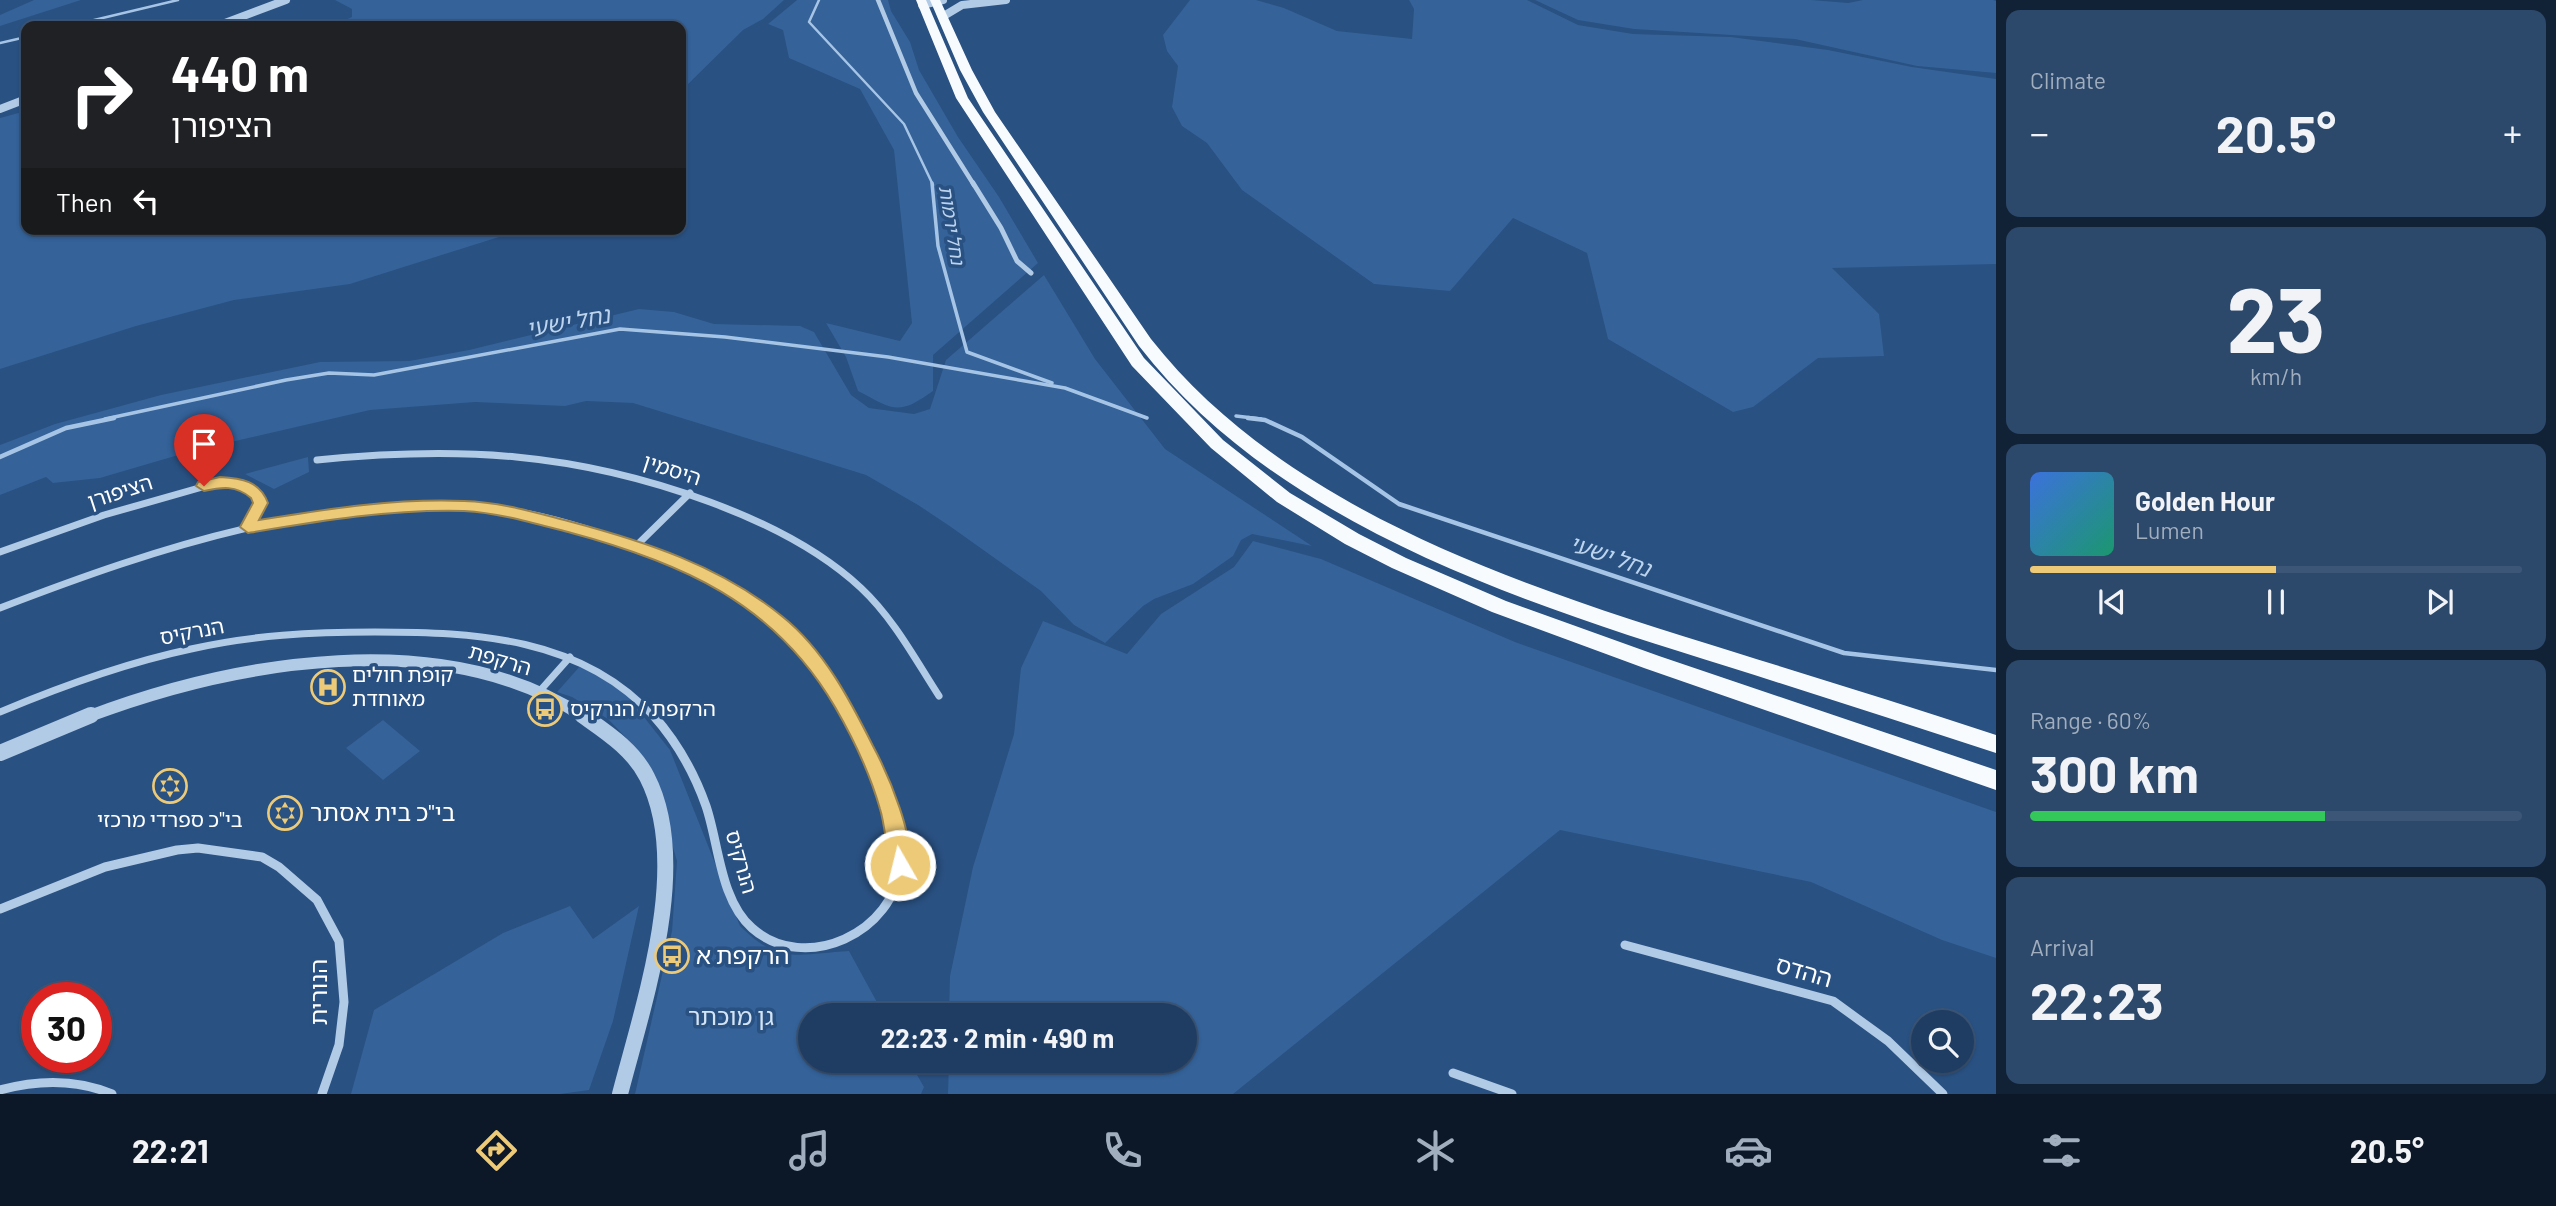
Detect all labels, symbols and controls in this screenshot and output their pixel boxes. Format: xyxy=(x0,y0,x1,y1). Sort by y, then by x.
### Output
text: 440 m xyxy=(171,43,309,102)
icon: right xyxy=(56,49,147,140)
text: Climate xyxy=(2030,66,2106,94)
text: 20.5° xyxy=(2216,101,2336,163)
text: הציפורן xyxy=(171,105,273,143)
text: − xyxy=(2030,109,2049,155)
text: + xyxy=(2503,109,2522,155)
icon: left xyxy=(127,182,165,220)
water label: נחל ירמות xyxy=(935,184,970,268)
text: Then xyxy=(56,186,113,217)
text: 23 xyxy=(2227,262,2325,371)
water label: נחל ישעי xyxy=(524,300,614,342)
text: km/h xyxy=(2250,362,2302,390)
pin xyxy=(174,414,234,486)
icon: arrive xyxy=(185,425,223,463)
street label: היסמין xyxy=(640,447,705,490)
street label: הציפורן xyxy=(84,468,155,513)
text: Golden Hour xyxy=(2135,485,2275,516)
text: Lumen xyxy=(2135,516,2204,544)
water label: נחל ישעי xyxy=(1566,528,1657,583)
icon: previous xyxy=(2093,583,2131,621)
icon: pause xyxy=(2257,583,2295,621)
icon: next xyxy=(2421,583,2459,621)
street label: הנרקיס xyxy=(158,612,226,649)
street label: הרקפת xyxy=(466,638,535,679)
place label: קופת חולים מאוחדת xyxy=(352,661,453,710)
hospital icon: קופת חולים מאוחדת xyxy=(309,668,347,706)
bus stop icon: הרקפת / הנרקיס xyxy=(526,690,564,728)
place label: הרקפת / הנרקיס xyxy=(570,695,716,720)
text: Range · 60% xyxy=(2030,706,2151,734)
text: 300 km xyxy=(2030,741,2199,803)
synagogue icon: בי"כ ספרדי מרכזי xyxy=(151,767,189,805)
synagogue icon: בי"כ בית אסתר xyxy=(266,794,304,832)
place label: בי"כ בית אסתר xyxy=(310,797,455,826)
place label: בי"כ ספרדי מרכזי xyxy=(97,806,243,831)
street label: הנרקיס xyxy=(721,827,763,896)
position arrow xyxy=(863,828,937,902)
text: Arrival xyxy=(2030,933,2094,961)
bus stop icon: הרקפת א xyxy=(653,937,691,975)
place label: הרקפת א xyxy=(696,940,789,969)
street label: ההדס xyxy=(1773,949,1836,992)
street label: הנורית xyxy=(303,959,332,1025)
text: 22:23 xyxy=(2030,968,2164,1030)
speed limit sign: 30 xyxy=(21,982,112,1073)
park label: גן מוכתר xyxy=(688,1001,774,1030)
map controls xyxy=(1911,1010,1974,1073)
button: search xyxy=(1911,1010,1974,1073)
text: 22:23 · 2 min · 490 m xyxy=(881,1022,1114,1053)
icon: directions xyxy=(472,1126,521,1175)
icon: music xyxy=(785,1126,834,1175)
icon: phone xyxy=(1098,1126,1147,1175)
icon: climate xyxy=(1411,1126,1460,1175)
icon: car xyxy=(1724,1126,1773,1175)
icon: filters xyxy=(2037,1126,2086,1175)
text: 22:21 xyxy=(132,1131,209,1169)
text: 20.5° xyxy=(2350,1131,2424,1169)

